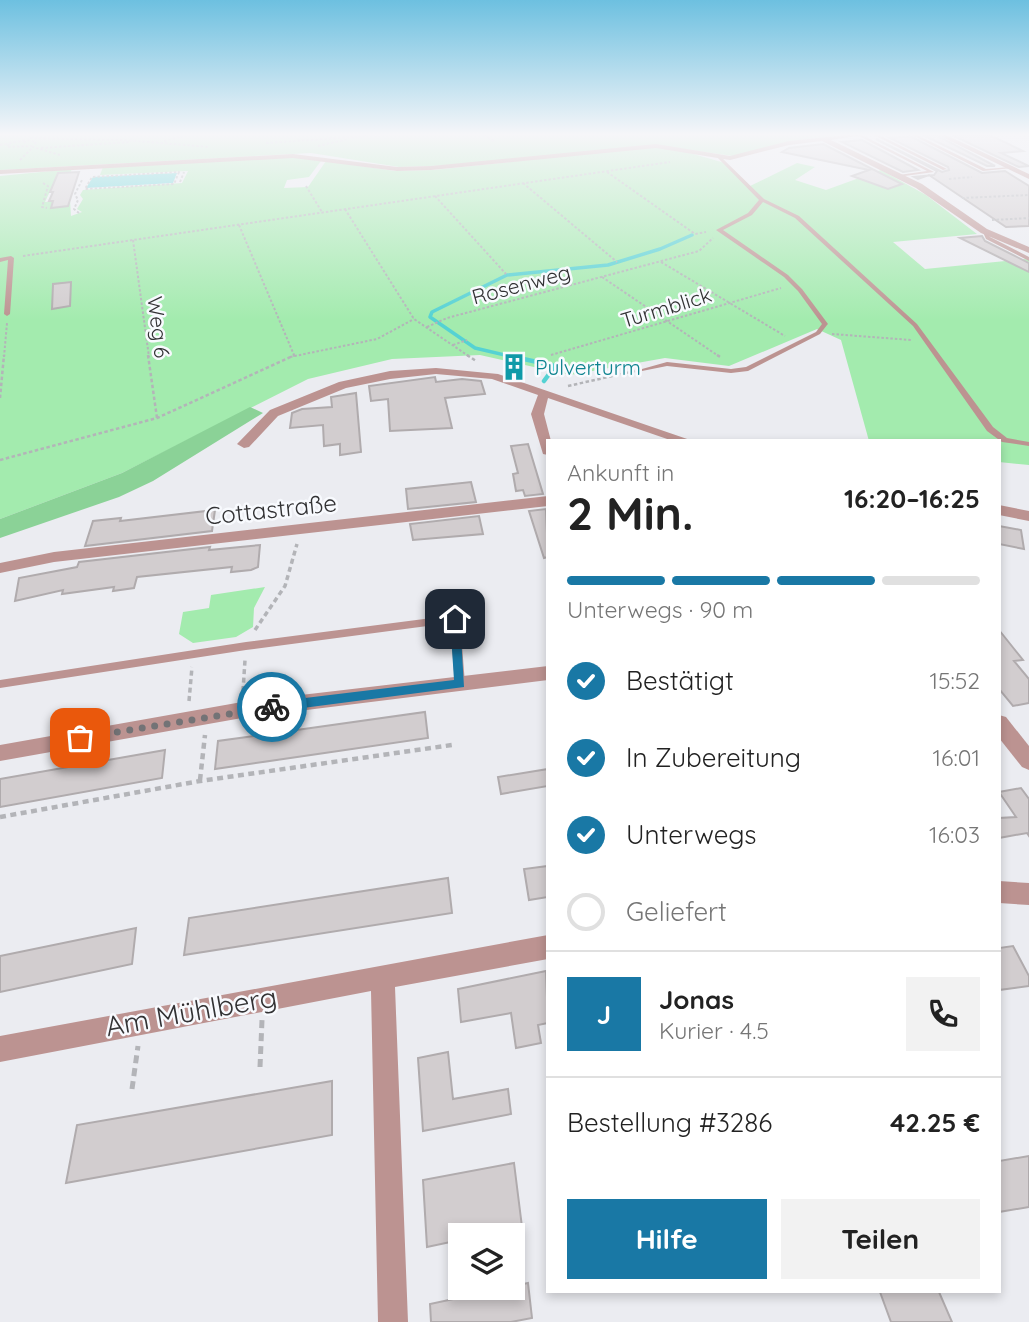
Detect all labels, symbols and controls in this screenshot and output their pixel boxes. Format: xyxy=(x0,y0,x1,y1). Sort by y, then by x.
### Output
street label: Rosenweg xyxy=(469,258,573,310)
street label: Turmblick xyxy=(617,281,715,333)
street label: Weg 6 xyxy=(142,295,176,359)
building icon: Pulverturm xyxy=(499,352,529,382)
place label: Pulverturm xyxy=(535,354,641,380)
text: Ankunft in xyxy=(567,458,674,487)
text: 16:20–16:25 xyxy=(844,482,980,515)
text: 2 Min. xyxy=(567,484,693,542)
street label: Cottastraße xyxy=(204,487,338,531)
pin xyxy=(425,589,485,649)
text: Unterwegs · 90 m xyxy=(567,595,753,624)
icon: home xyxy=(436,600,474,638)
icon: check xyxy=(567,662,605,700)
text: Bestätigt xyxy=(626,664,734,697)
text: 15:52 xyxy=(929,666,980,695)
courier xyxy=(237,672,307,742)
icon: bike xyxy=(253,688,291,726)
pin xyxy=(50,708,110,768)
icon: bag xyxy=(61,719,99,757)
icon: check xyxy=(567,739,605,777)
text: In Zubereitung xyxy=(626,741,801,774)
text: 16:01 xyxy=(933,743,980,772)
icon: check xyxy=(567,816,605,854)
text: Unterwegs xyxy=(626,818,757,851)
text: 16:03 xyxy=(929,820,980,849)
text: Geliefert xyxy=(626,895,727,928)
button: phone xyxy=(906,977,980,1051)
street label: Am Mühlberg xyxy=(103,979,279,1043)
text: Jonas xyxy=(659,983,734,1016)
text: J xyxy=(597,998,611,1031)
text: Kurier · 4.5 xyxy=(659,1016,769,1045)
text: Bestellung #3286 xyxy=(567,1106,772,1139)
text: 42.25 € xyxy=(890,1106,980,1139)
button: Hilfe xyxy=(567,1199,767,1279)
button: Teilen xyxy=(781,1199,980,1279)
map controls xyxy=(448,1223,525,1300)
button: layers xyxy=(448,1223,525,1300)

